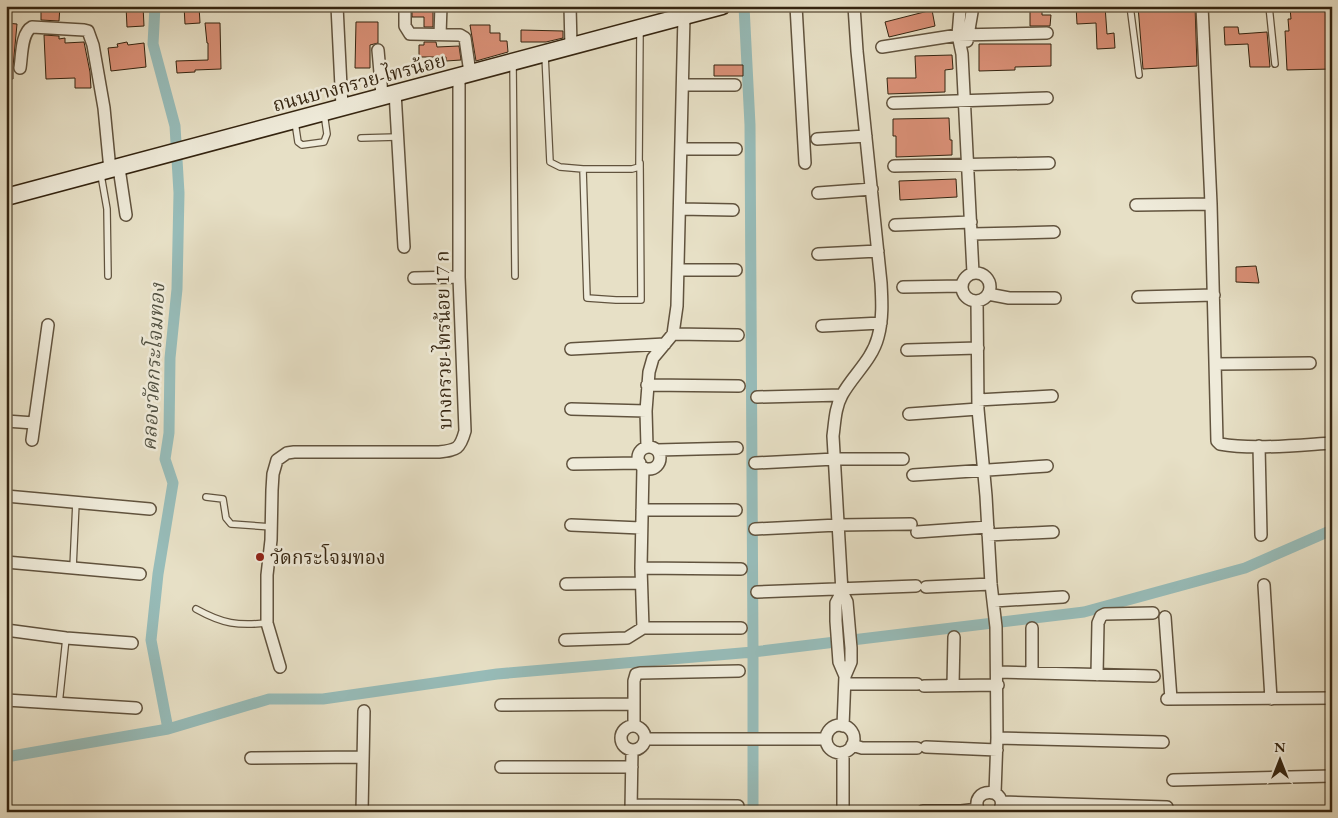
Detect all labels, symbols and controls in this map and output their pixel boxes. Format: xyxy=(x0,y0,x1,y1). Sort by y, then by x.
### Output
street label: ถนนบางกรวย-ไทรน้อย xyxy=(270,46,448,118)
street label: บางกรวย-ไทรน้อย 17 ก xyxy=(428,250,458,430)
water label: คลองวัดกระโจมทอง xyxy=(135,281,170,452)
place label: วัดกระโจมทอง xyxy=(270,543,386,570)
marker: วัดกระโจมทอง xyxy=(254,551,266,563)
north arrow xyxy=(1256,736,1306,786)
text: N xyxy=(1274,738,1286,756)

